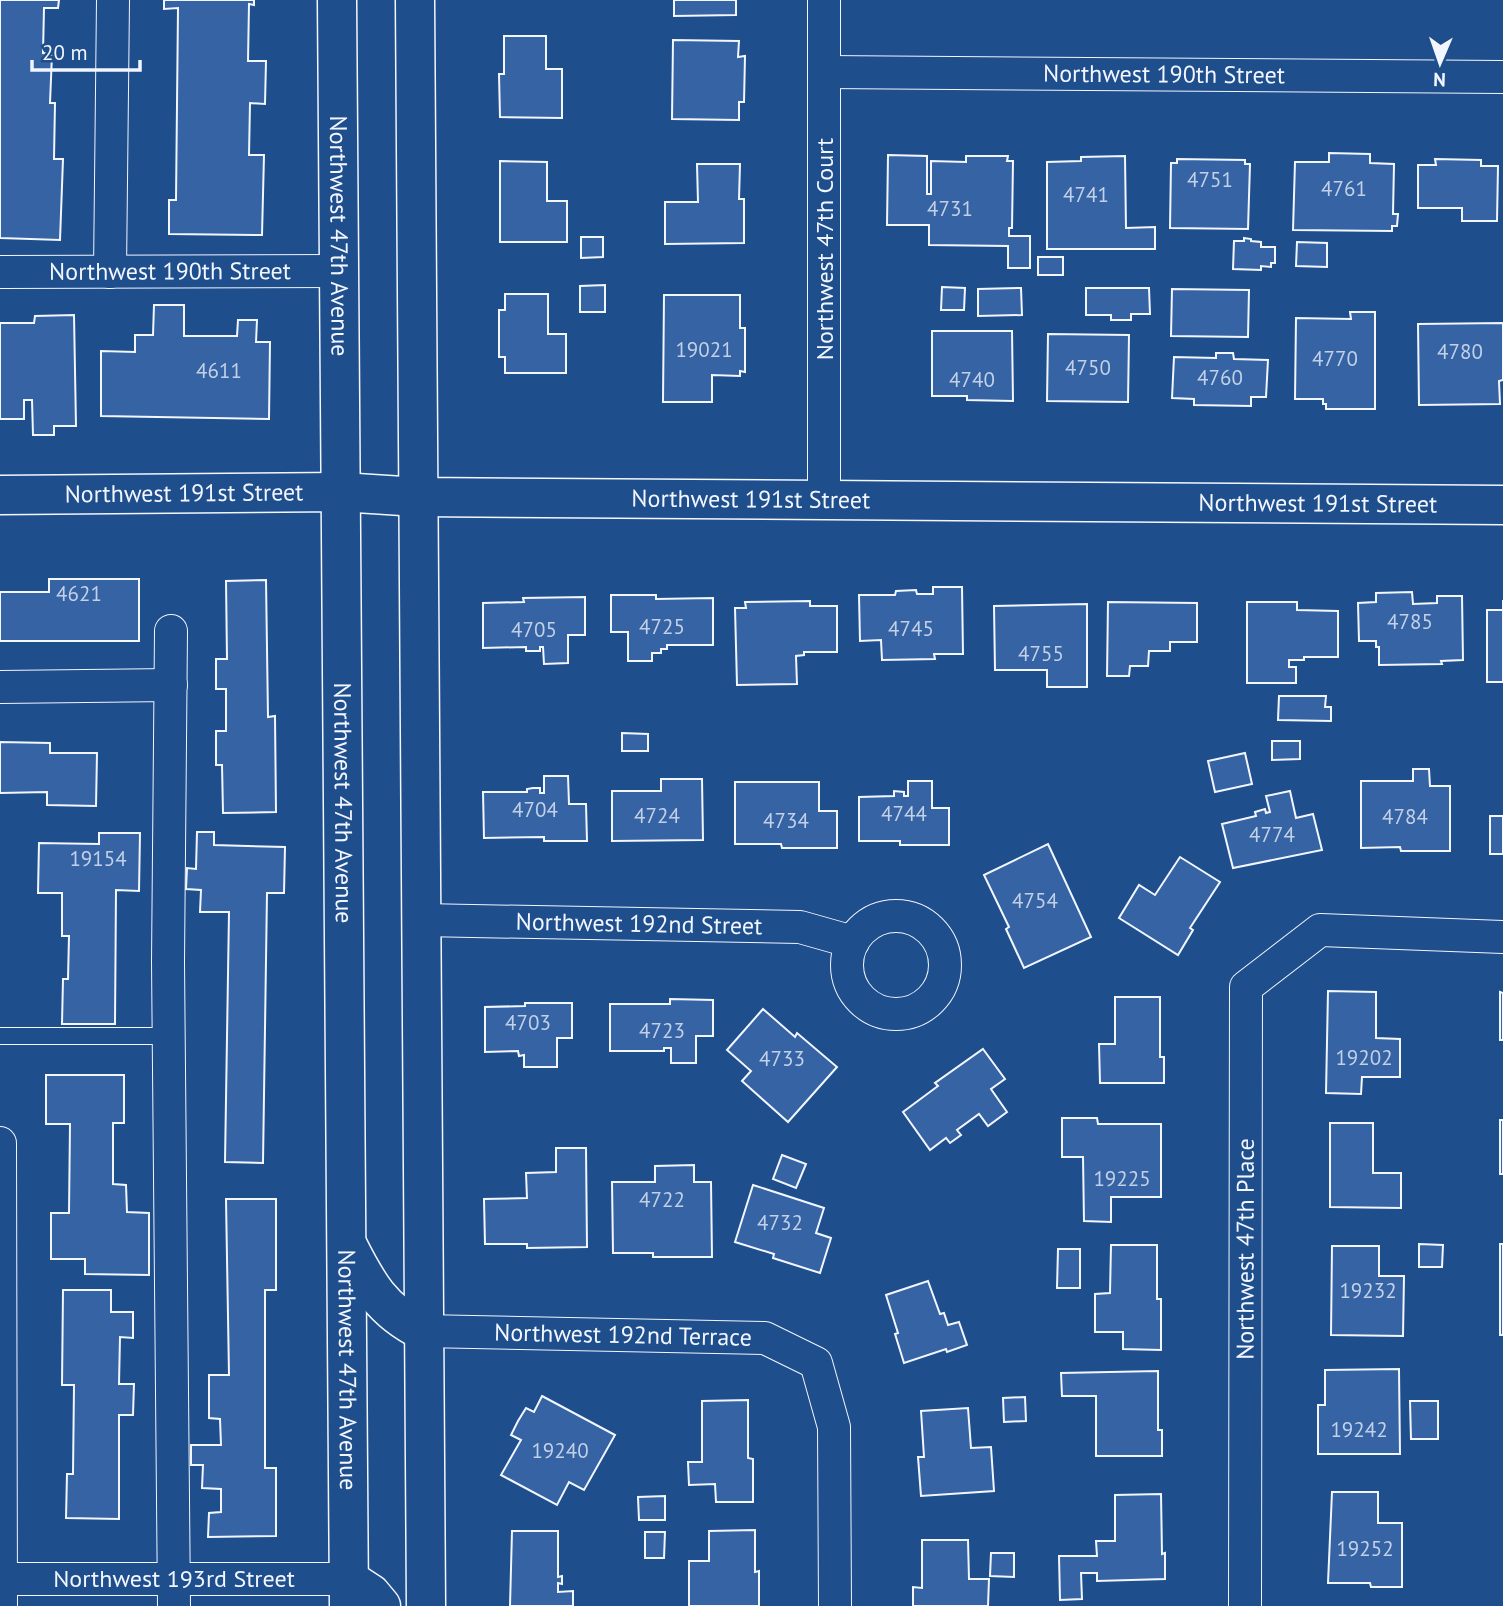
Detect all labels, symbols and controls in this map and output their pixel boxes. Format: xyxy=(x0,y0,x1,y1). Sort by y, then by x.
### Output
scale bar xyxy=(32,28,140,72)
north arrow xyxy=(1405,28,1475,98)
text: 20 m xyxy=(42,39,88,66)
street label: Northwest 190th Street xyxy=(1043,58,1285,90)
text: N xyxy=(1433,68,1446,92)
street label: Northwest 47th Avenue xyxy=(323,115,356,357)
street label: Northwest 47th Court xyxy=(809,138,840,360)
house number: 4751 xyxy=(1187,166,1233,193)
house number: 4761 xyxy=(1321,175,1367,202)
house number: 4741 xyxy=(1063,181,1109,208)
house number: 4731 xyxy=(927,195,973,222)
street label: Northwest 190th Street xyxy=(49,255,291,287)
house number: 19021 xyxy=(675,336,733,363)
house number: 4780 xyxy=(1437,338,1483,365)
house number: 4770 xyxy=(1312,345,1358,372)
house number: 4750 xyxy=(1065,354,1111,381)
house number: 4611 xyxy=(196,357,242,384)
house number: 4760 xyxy=(1197,364,1243,391)
house number: 4740 xyxy=(949,366,995,393)
street label: Northwest 191st Street xyxy=(64,476,304,509)
street label: Northwest 191st Street xyxy=(631,483,870,515)
street label: Northwest 191st Street xyxy=(1198,487,1437,520)
house number: 4621 xyxy=(56,580,102,607)
house number: 4785 xyxy=(1387,608,1433,635)
house number: 4725 xyxy=(639,613,685,640)
house number: 4745 xyxy=(888,615,934,642)
house number: 4705 xyxy=(511,616,557,643)
house number: 4755 xyxy=(1018,640,1064,667)
street label: Northwest 47th Avenue xyxy=(327,682,360,924)
house number: 4704 xyxy=(512,796,558,823)
house number: 4744 xyxy=(881,800,927,827)
house number: 4724 xyxy=(634,802,680,829)
house number: 4784 xyxy=(1382,803,1428,830)
house number: 4734 xyxy=(763,807,809,834)
house number: 4774 xyxy=(1249,821,1295,848)
house number: 19154 xyxy=(69,845,127,872)
house number: 4754 xyxy=(1012,887,1058,914)
street label: Northwest 192nd Street xyxy=(515,906,763,941)
house number: 4703 xyxy=(505,1009,551,1036)
house number: 4723 xyxy=(639,1017,685,1044)
house number: 19202 xyxy=(1335,1044,1393,1071)
house number: 4733 xyxy=(759,1045,805,1072)
street label: Northwest 47th Place xyxy=(1229,1138,1261,1360)
house number: 19225 xyxy=(1093,1165,1151,1192)
house number: 4722 xyxy=(639,1186,685,1213)
house number: 4732 xyxy=(757,1209,803,1236)
street label: Northwest 47th Avenue xyxy=(331,1249,364,1491)
house number: 19232 xyxy=(1339,1277,1397,1304)
street label: Northwest 192nd Terrace xyxy=(494,1316,752,1353)
house number: 19242 xyxy=(1330,1416,1388,1443)
house number: 19240 xyxy=(531,1437,589,1464)
house number: 19252 xyxy=(1336,1535,1394,1562)
street label: Northwest 193rd Street xyxy=(53,1563,295,1594)

